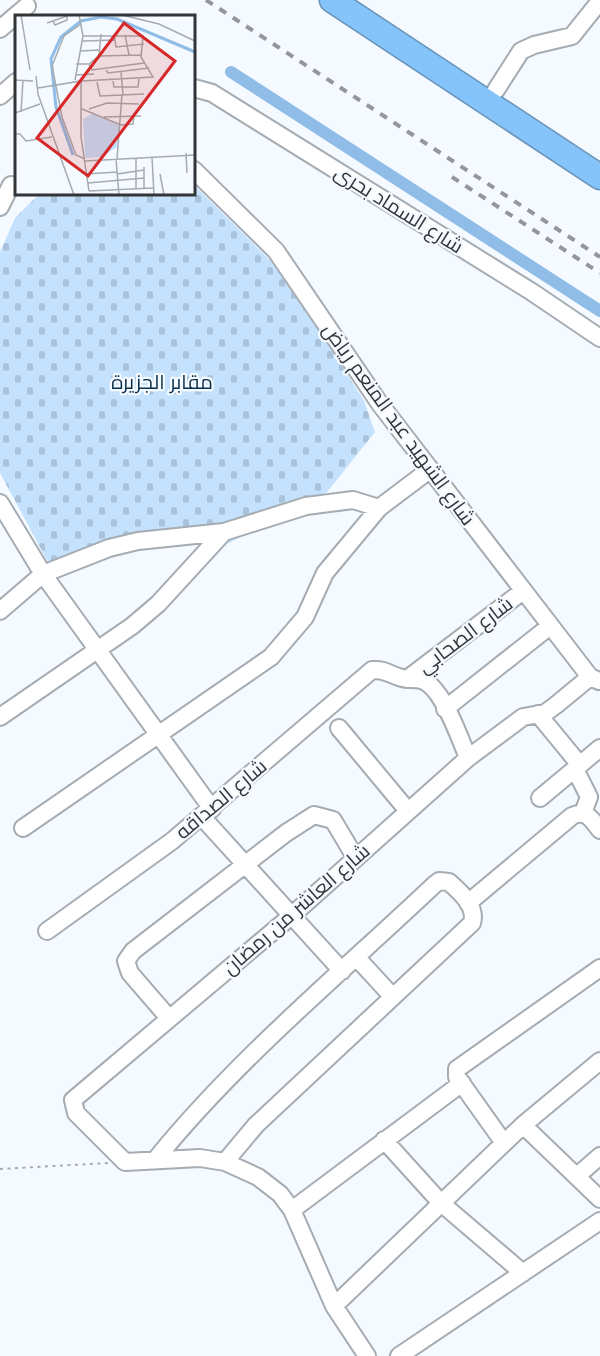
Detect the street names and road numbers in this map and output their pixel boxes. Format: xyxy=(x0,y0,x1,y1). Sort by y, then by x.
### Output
street label: شارع السماد بحرى xyxy=(329,158,469,260)
street label: شارع الشهيد عبد المنعم رياض xyxy=(316,317,482,531)
street label: شارع الصحابي xyxy=(412,590,520,682)
street label: شارع الصداقه xyxy=(169,752,273,846)
street label: شارع العاشر من رمضان xyxy=(216,837,376,981)

